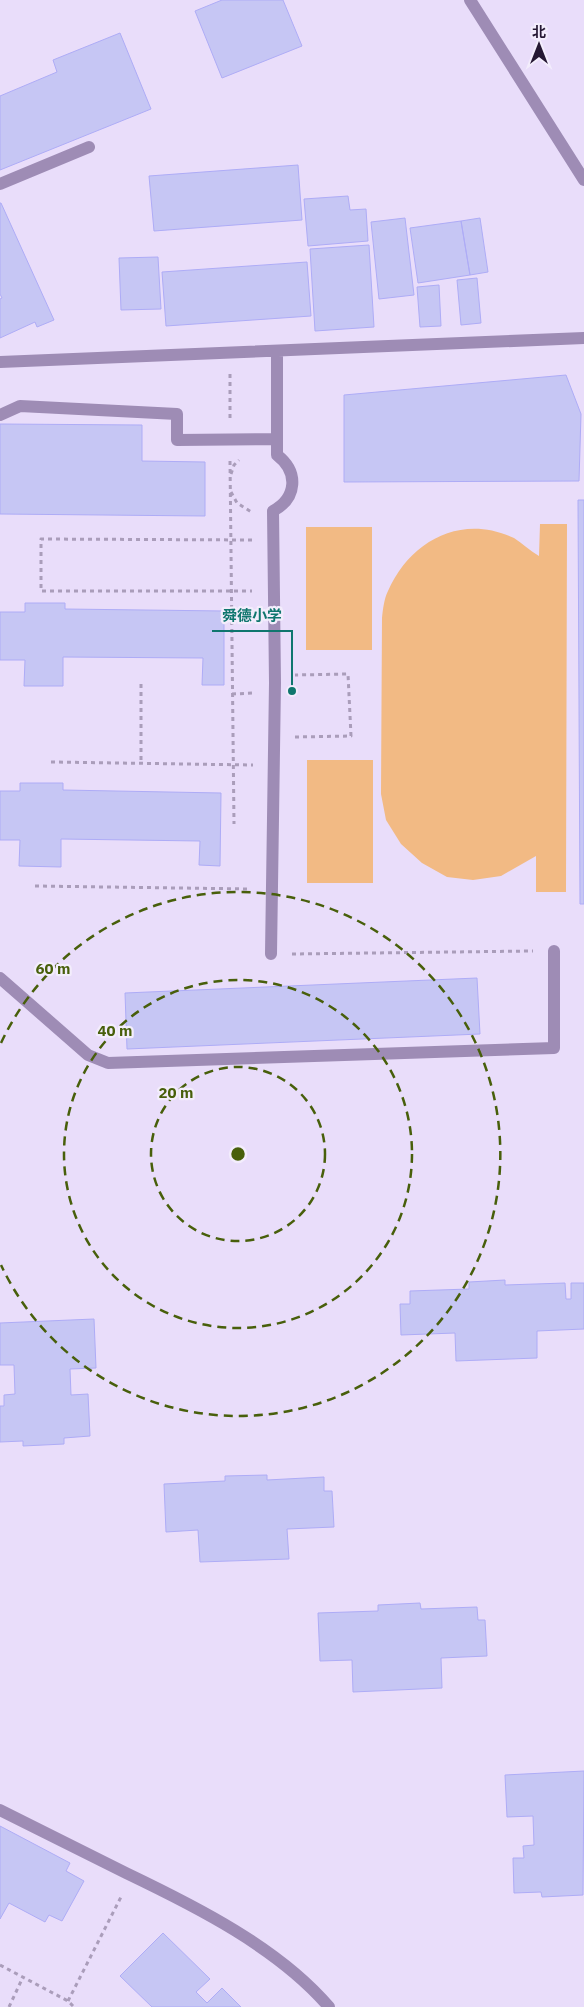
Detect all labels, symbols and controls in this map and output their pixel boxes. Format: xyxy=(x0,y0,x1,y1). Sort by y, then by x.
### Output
north arrow xyxy=(514,20,564,70)
text: 北 xyxy=(532,23,546,41)
callout: 舜德小学 xyxy=(212,601,292,631)
text: 舜德小学 xyxy=(222,606,282,625)
text: 60 m xyxy=(36,959,70,978)
text: 40 m xyxy=(98,1021,132,1040)
text: 20 m xyxy=(159,1083,193,1102)
centre of rings xyxy=(229,1145,247,1163)

